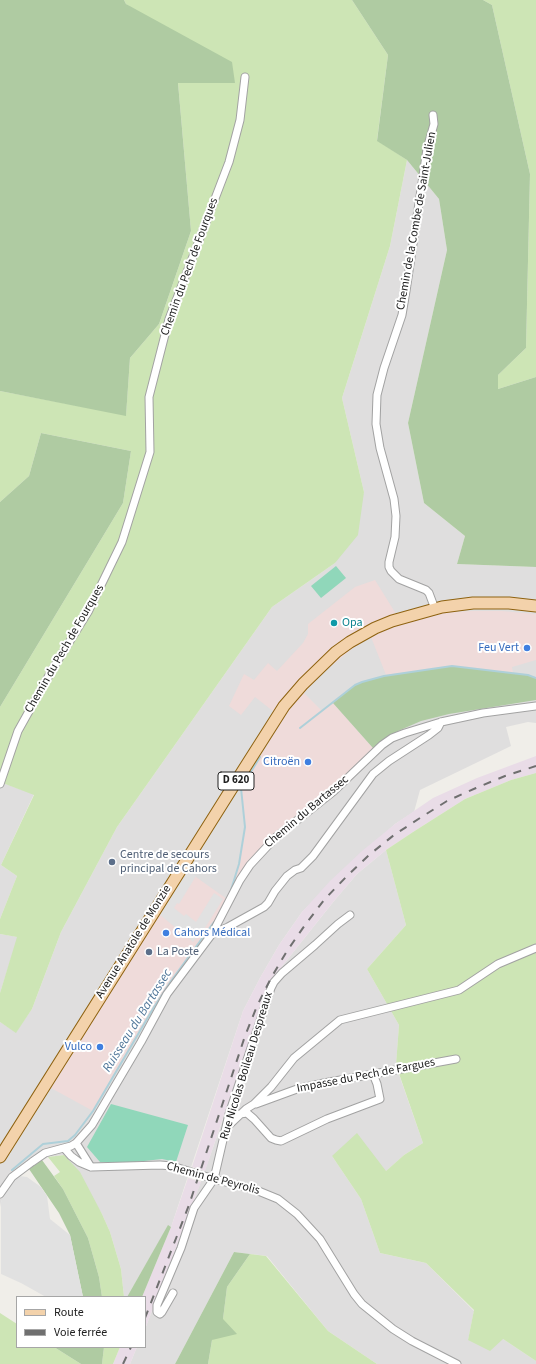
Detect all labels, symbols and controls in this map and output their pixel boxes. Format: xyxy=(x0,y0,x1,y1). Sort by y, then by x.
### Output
street label: Chemin de la Combe de Saint-Julien xyxy=(394,131,440,311)
street label: Chemin du Pech de Fourques xyxy=(158,196,222,338)
street label: Chemin du Pech de Fourques xyxy=(22,582,108,716)
place label: Opa xyxy=(342,616,363,630)
marker: Opa xyxy=(329,618,339,628)
place label: Feu Vert xyxy=(478,641,519,655)
marker: Feu Vert xyxy=(522,643,532,653)
place label: Citroën xyxy=(263,755,300,769)
marker: Citroën xyxy=(303,757,313,767)
road number: D 620 xyxy=(218,772,254,790)
street label: Chemin du Bartassec xyxy=(262,773,352,851)
place label: Centre de secours principal de Cahors xyxy=(120,848,217,876)
marker: Centre de secours principal de Cahors xyxy=(107,857,117,867)
street label: Avenue Anatole de Monzie xyxy=(93,883,175,1001)
place label: Cahors Médical xyxy=(174,926,250,940)
marker: Cahors Médical xyxy=(161,928,171,938)
place label: La Poste xyxy=(157,945,199,959)
marker: La Poste xyxy=(144,947,154,957)
water label: Ruisseau du Bartassec xyxy=(100,967,176,1075)
street label: Rue Nicolas Boileau Despreaux xyxy=(218,990,276,1142)
place label: Vulco xyxy=(65,1040,92,1054)
marker: Vulco xyxy=(95,1042,105,1052)
street label: Impasse du Pech de Fargues xyxy=(296,1056,436,1096)
street label: Chemin de Peyrolis xyxy=(165,1160,261,1198)
legend xyxy=(16,1296,146,1348)
text: Route xyxy=(54,1304,84,1321)
text: Voie ferrée xyxy=(54,1324,107,1341)

